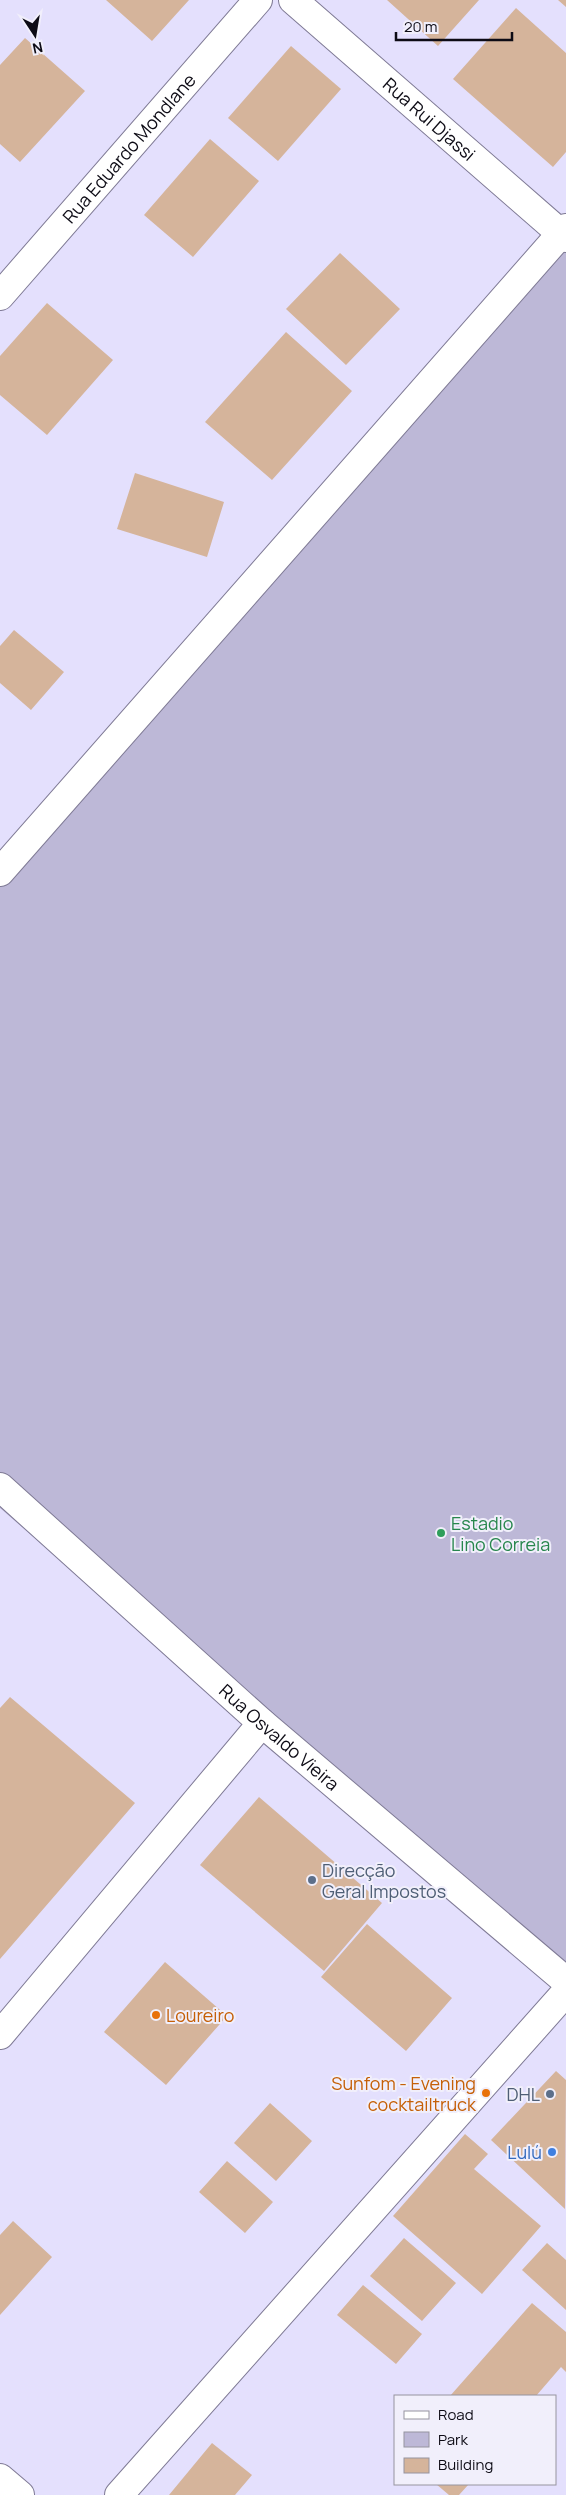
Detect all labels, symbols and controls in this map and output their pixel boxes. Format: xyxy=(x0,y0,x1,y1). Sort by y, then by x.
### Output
north arrow xyxy=(10,10,60,60)
scale bar xyxy=(396,10,512,42)
text: 20 m xyxy=(404,16,437,37)
text: N xyxy=(31,38,45,59)
street label: Rua Eduardo Mondlane xyxy=(57,68,201,228)
street label: Rua Rui Djassi xyxy=(378,72,481,166)
place label: Estadio Lino Correia xyxy=(451,1511,550,1556)
marker: Estadio Lino Correia xyxy=(435,1527,447,1539)
street label: Rua Osvaldo Vieira xyxy=(214,1678,344,1796)
place label: Direcção Geral Impostos xyxy=(322,1858,446,1903)
marker: Direcção Geral Impostos xyxy=(306,1874,318,1886)
place label: Loureiro xyxy=(166,2003,235,2027)
marker: Loureiro xyxy=(150,2009,162,2021)
place label: Sunfom - Evening cocktailtruck xyxy=(331,2071,477,2116)
place label: DHL xyxy=(506,2082,540,2106)
marker: Sunfom - Evening cocktailtruck xyxy=(480,2087,492,2099)
marker: DHL xyxy=(544,2088,556,2100)
place label: Lulú xyxy=(507,2140,542,2164)
marker: Lulú xyxy=(546,2146,558,2158)
legend xyxy=(394,2395,556,2485)
text: Road xyxy=(438,2404,474,2425)
text: Park xyxy=(438,2429,468,2450)
text: Building xyxy=(438,2454,493,2475)

